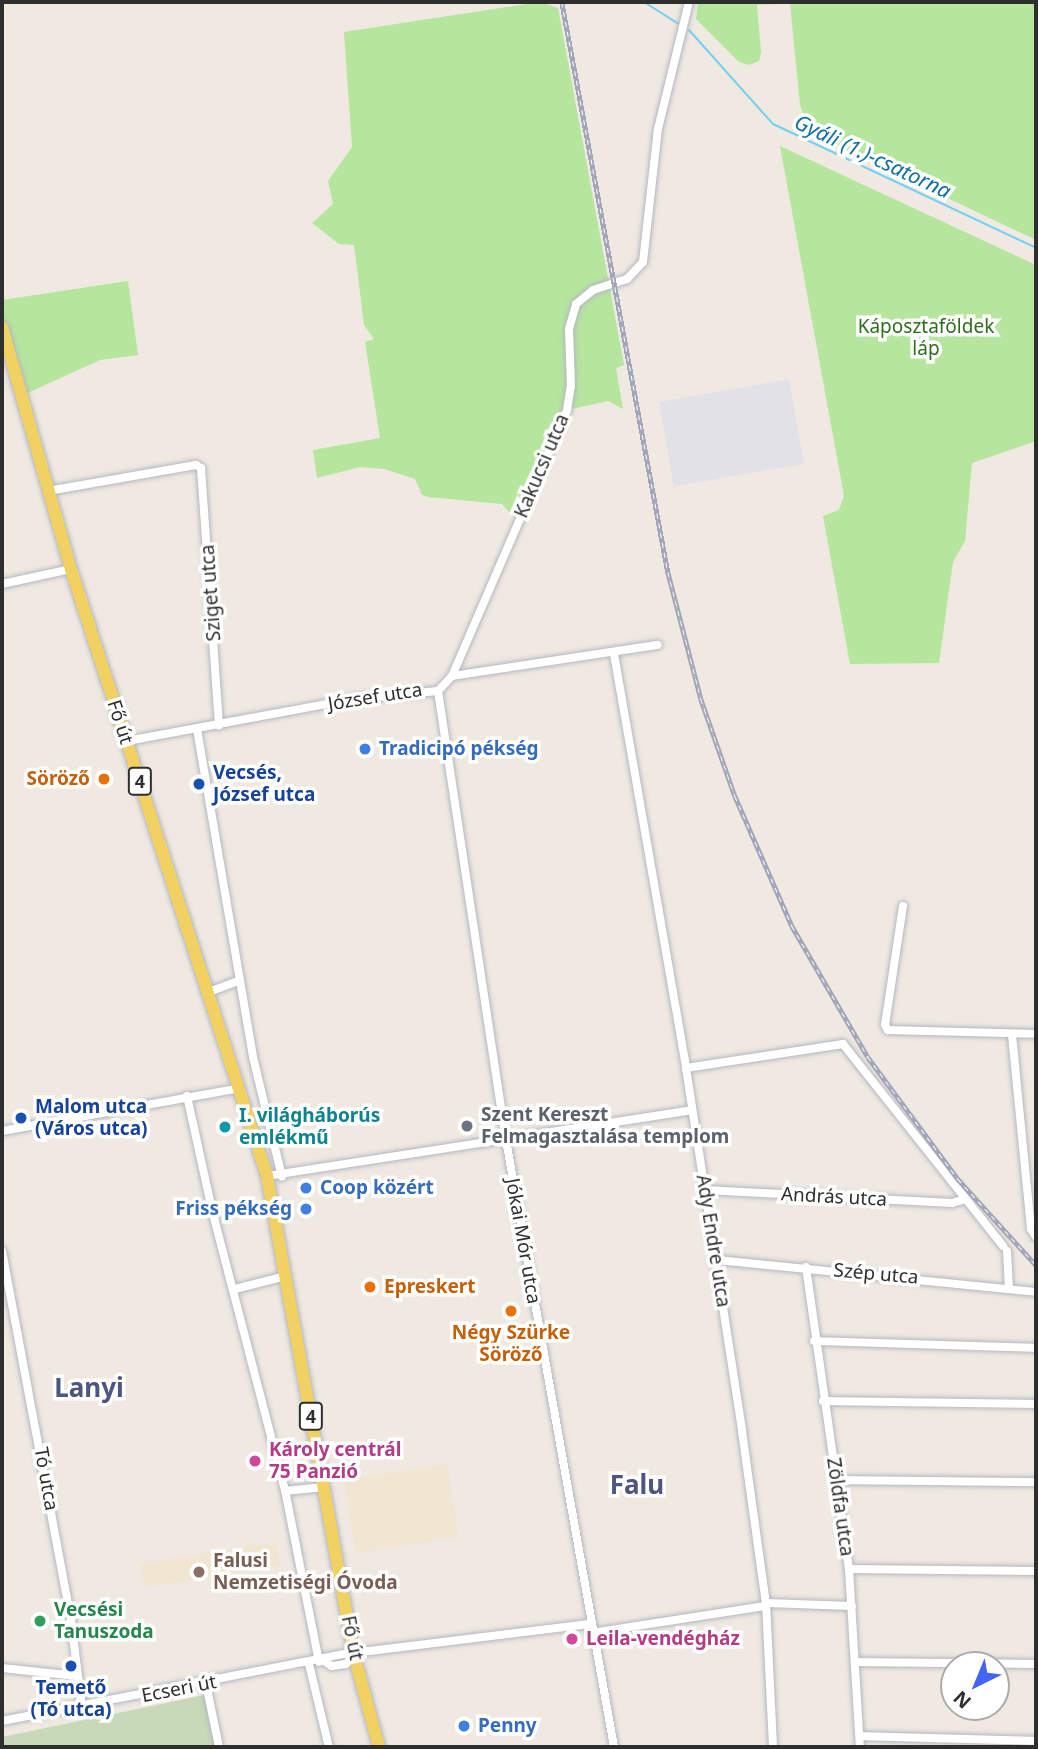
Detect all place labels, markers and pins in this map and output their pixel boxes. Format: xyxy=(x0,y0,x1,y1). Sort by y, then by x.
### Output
place label: Tradicipó pékség xyxy=(379,738,539,760)
marker: Tradicipó pékség xyxy=(357,741,373,757)
place label: Vecsés, József utca xyxy=(213,762,315,806)
place label: Söröző xyxy=(27,768,90,790)
marker: Söröző xyxy=(96,771,112,787)
marker: Vecsés, József utca xyxy=(191,776,207,792)
place label: Malom utca (Város utca) xyxy=(35,1096,147,1140)
place label: Szent Kereszt Felmagasztalása templom xyxy=(481,1104,729,1148)
place label: I. világháborús emlékmű xyxy=(239,1105,380,1149)
marker: Malom utca (Város utca) xyxy=(13,1110,29,1126)
marker: Szent Kereszt Felmagasztalása templom xyxy=(459,1118,475,1134)
marker: I. világháborús emlékmű xyxy=(217,1119,233,1135)
place label: Coop közért xyxy=(320,1177,434,1199)
marker: Coop közért xyxy=(298,1180,314,1196)
place label: Friss pékség xyxy=(175,1198,292,1220)
marker: Friss pékség xyxy=(298,1201,314,1217)
place label: Epreskert xyxy=(384,1276,476,1298)
marker: Epreskert xyxy=(362,1279,378,1295)
marker: Négy Szürke Söröző xyxy=(503,1303,519,1319)
place label: Négy Szürke Söröző xyxy=(452,1322,570,1366)
place label: Károly centrál 75 Panzió xyxy=(269,1439,401,1483)
marker: Károly centrál 75 Panzió xyxy=(247,1453,263,1469)
place label: Falusi Nemzetiségi Óvoda xyxy=(213,1550,398,1594)
marker: Falusi Nemzetiségi Óvoda xyxy=(191,1564,207,1580)
place label: Vecsési Tanuszoda xyxy=(54,1599,154,1643)
marker: Vecsési Tanuszoda xyxy=(32,1613,48,1629)
place label: Leila-vendégház xyxy=(586,1628,740,1650)
marker: Leila-vendégház xyxy=(564,1631,580,1647)
marker: Temető (Tó utca) xyxy=(63,1658,79,1674)
place label: Temető (Tó utca) xyxy=(30,1677,112,1721)
place label: Penny xyxy=(478,1715,537,1737)
marker: Penny xyxy=(456,1718,472,1734)

